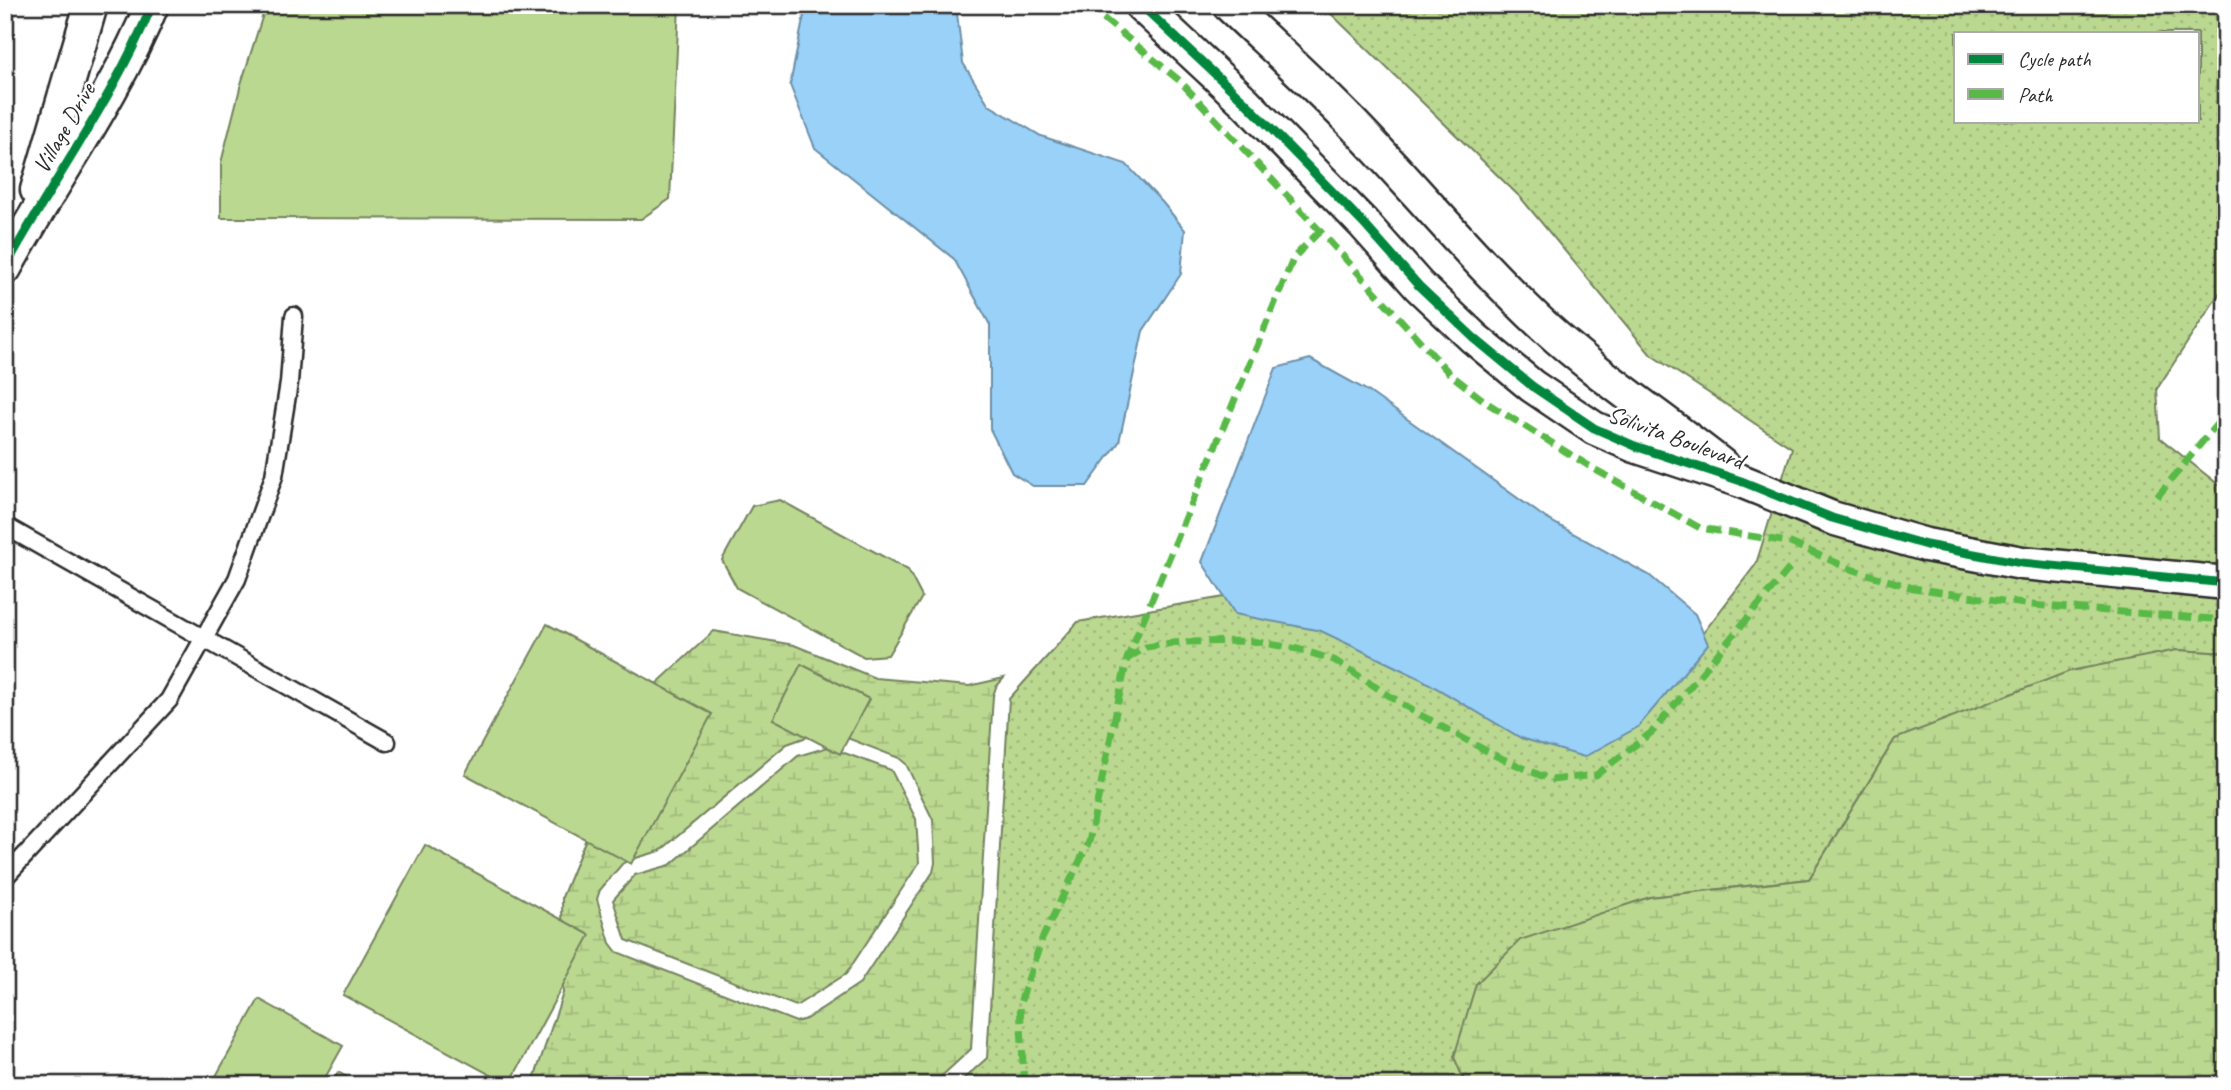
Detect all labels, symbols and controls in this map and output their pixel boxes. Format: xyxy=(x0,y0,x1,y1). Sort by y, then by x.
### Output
legend xyxy=(1954,32,2200,122)
text: Cycle path xyxy=(2018,46,2091,72)
street label: Village Drive xyxy=(26,76,103,178)
text: Path xyxy=(2018,82,2054,108)
street label: Solivita Boulevard xyxy=(1604,399,1751,477)

